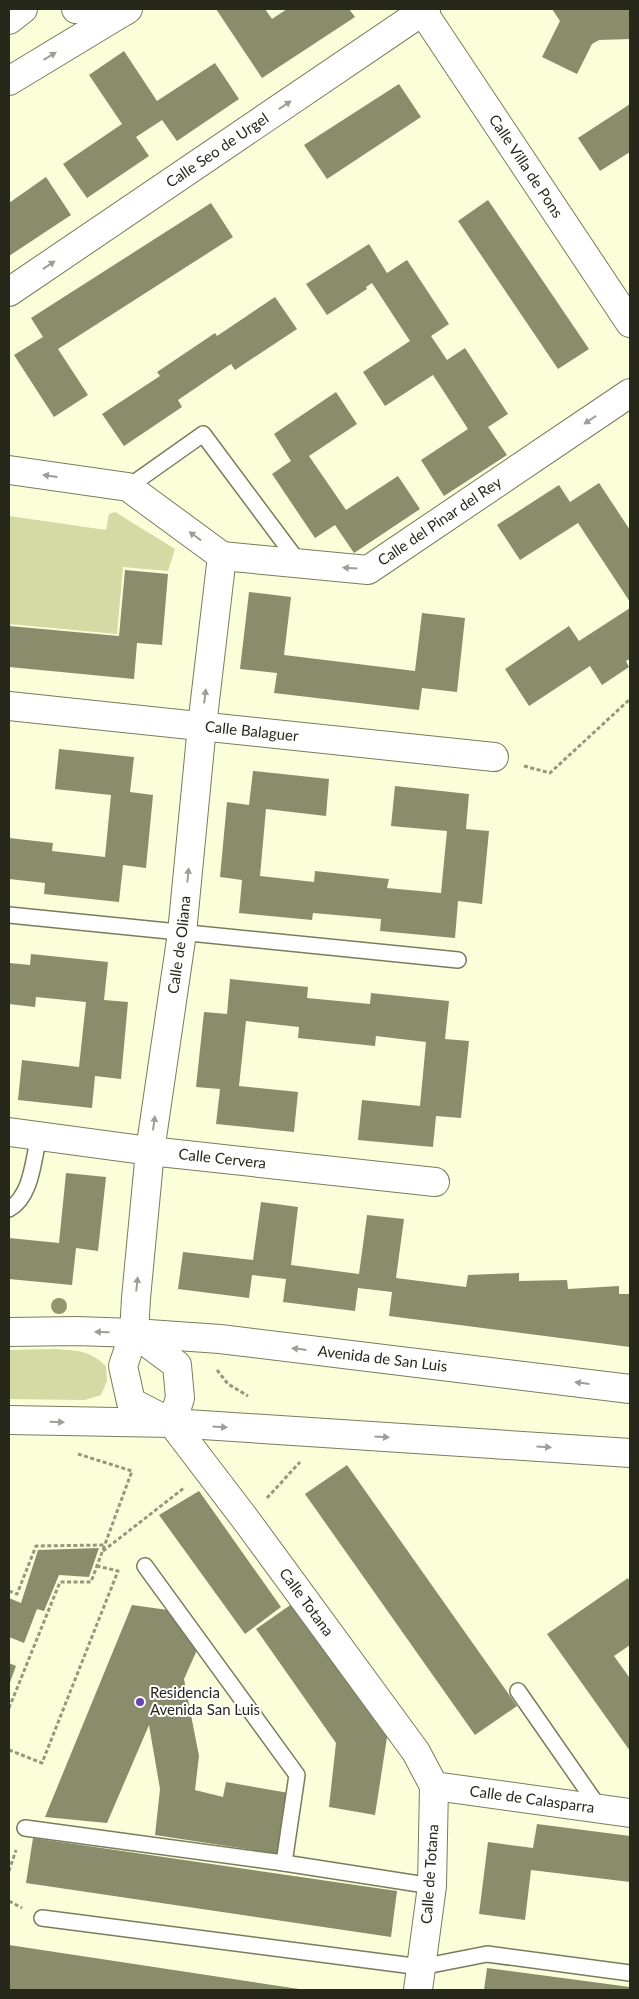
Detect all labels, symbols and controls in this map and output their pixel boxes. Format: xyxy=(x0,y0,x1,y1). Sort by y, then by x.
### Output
one-way arrow xyxy=(44,51,57,60)
one-way arrow xyxy=(278,100,292,110)
street label: Calle Seo de Urgel xyxy=(162,108,272,191)
street label: Calle Villa de Pons xyxy=(486,111,567,221)
one-way arrow xyxy=(42,260,56,270)
one-way arrow xyxy=(583,415,597,425)
one-way arrow xyxy=(41,472,57,480)
street label: Calle del Pinar del Rey xyxy=(374,472,505,569)
one-way arrow xyxy=(189,531,202,542)
one-way arrow xyxy=(342,564,358,572)
one-way arrow xyxy=(202,687,210,703)
street label: Calle Balaguer xyxy=(204,717,300,744)
one-way arrow xyxy=(184,867,192,883)
street label: Calle de Oliana xyxy=(163,895,194,995)
one-way arrow xyxy=(151,1114,159,1130)
street label: Calle Cervera xyxy=(178,1144,267,1172)
one-way arrow xyxy=(133,1276,141,1292)
one-way arrow xyxy=(94,1328,110,1336)
street label: Avenida de San Luis xyxy=(317,1341,448,1375)
one-way arrow xyxy=(291,1345,307,1353)
one-way arrow xyxy=(574,1379,590,1387)
one-way arrow xyxy=(50,1418,66,1426)
one-way arrow xyxy=(212,1423,228,1431)
one-way arrow xyxy=(374,1434,390,1442)
one-way arrow xyxy=(536,1444,552,1452)
street label: Calle Totana xyxy=(276,1564,338,1639)
place label: Residencia Avenida San Luis xyxy=(150,1683,260,1718)
marker: Residencia Avenida San Luis xyxy=(134,1696,146,1708)
street label: Calle de Calasparra xyxy=(469,1781,596,1816)
street label: Calle de Totana xyxy=(417,1823,441,1924)

